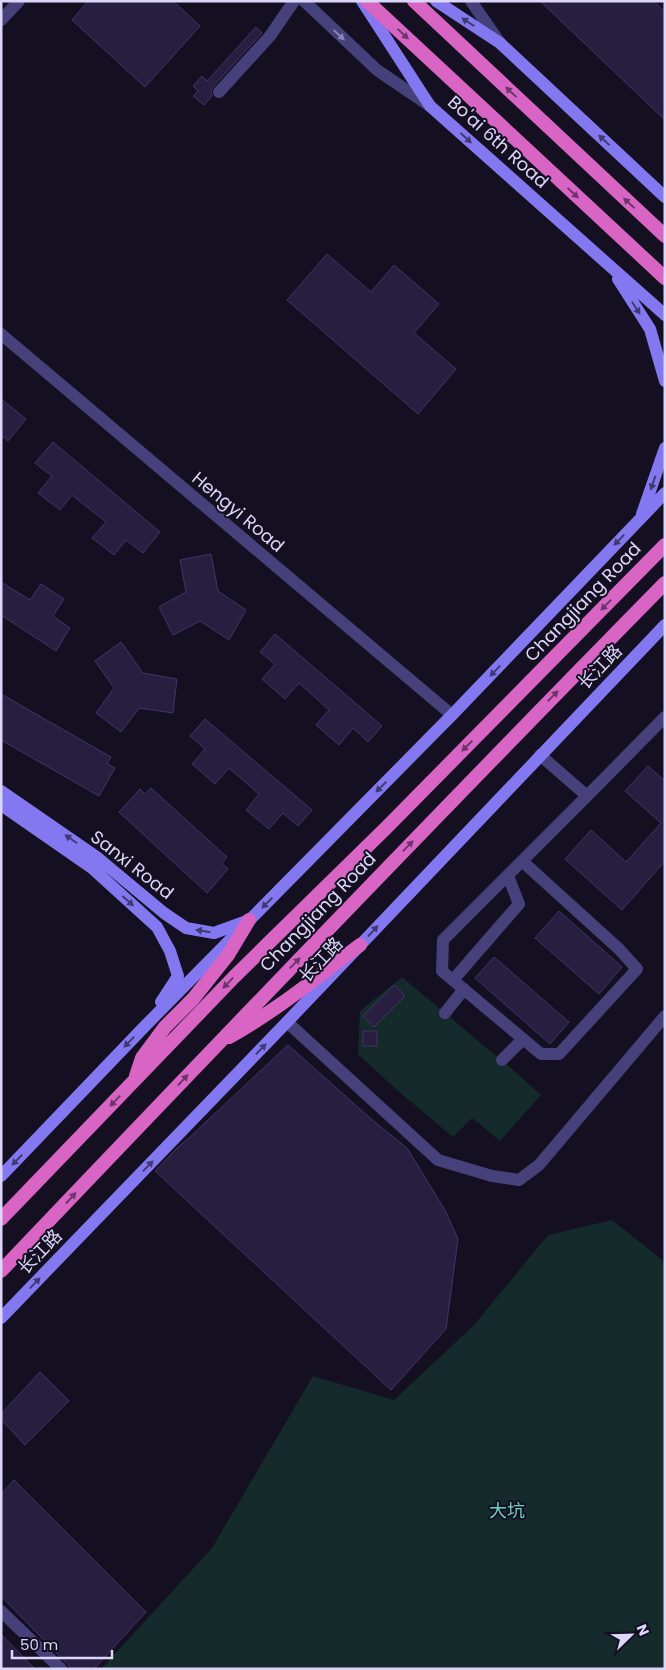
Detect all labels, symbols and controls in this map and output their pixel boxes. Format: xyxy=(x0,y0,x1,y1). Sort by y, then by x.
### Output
one-way arrow xyxy=(461,17,475,27)
one-way arrow xyxy=(333,29,345,41)
one-way arrow xyxy=(397,29,409,40)
one-way arrow xyxy=(505,86,517,98)
street label: Bo'ai 6th Road xyxy=(442,90,554,194)
one-way arrow xyxy=(459,133,472,144)
one-way arrow xyxy=(598,134,610,146)
one-way arrow xyxy=(567,187,579,199)
one-way arrow xyxy=(624,197,636,209)
one-way arrow xyxy=(631,301,641,314)
street label: Hengyi Road xyxy=(187,466,290,558)
one-way arrow xyxy=(649,475,656,490)
one-way arrow xyxy=(613,534,625,546)
street label: Changjiang Road xyxy=(519,536,646,667)
one-way arrow xyxy=(600,599,612,611)
street label: 长江路 xyxy=(572,639,627,695)
one-way arrow xyxy=(489,664,501,676)
one-way arrow xyxy=(547,691,559,703)
one-way arrow xyxy=(462,740,474,752)
one-way arrow xyxy=(376,781,388,793)
street label: Sanxi Road xyxy=(86,824,179,905)
one-way arrow xyxy=(64,834,78,844)
one-way arrow xyxy=(402,840,414,852)
street label: Changjiang Road xyxy=(254,846,381,977)
one-way arrow xyxy=(122,895,134,907)
one-way arrow xyxy=(261,896,273,908)
one-way arrow xyxy=(195,926,211,934)
one-way arrow xyxy=(367,926,379,938)
street label: 长江路 xyxy=(293,931,348,988)
one-way arrow xyxy=(289,957,301,969)
one-way arrow xyxy=(222,977,234,989)
one-way arrow xyxy=(123,1036,135,1048)
one-way arrow xyxy=(255,1043,267,1055)
one-way arrow xyxy=(177,1074,189,1086)
one-way arrow xyxy=(109,1094,121,1106)
one-way arrow xyxy=(11,1153,23,1165)
one-way arrow xyxy=(142,1160,154,1172)
one-way arrow xyxy=(65,1192,77,1204)
street label: 长江路 xyxy=(12,1224,67,1280)
one-way arrow xyxy=(29,1277,41,1289)
park label: 大坑 xyxy=(489,1498,525,1523)
north arrow xyxy=(606,1610,656,1660)
text: N xyxy=(632,1621,654,1639)
scale bar xyxy=(12,1628,112,1660)
text: 50 m xyxy=(20,1634,58,1655)

